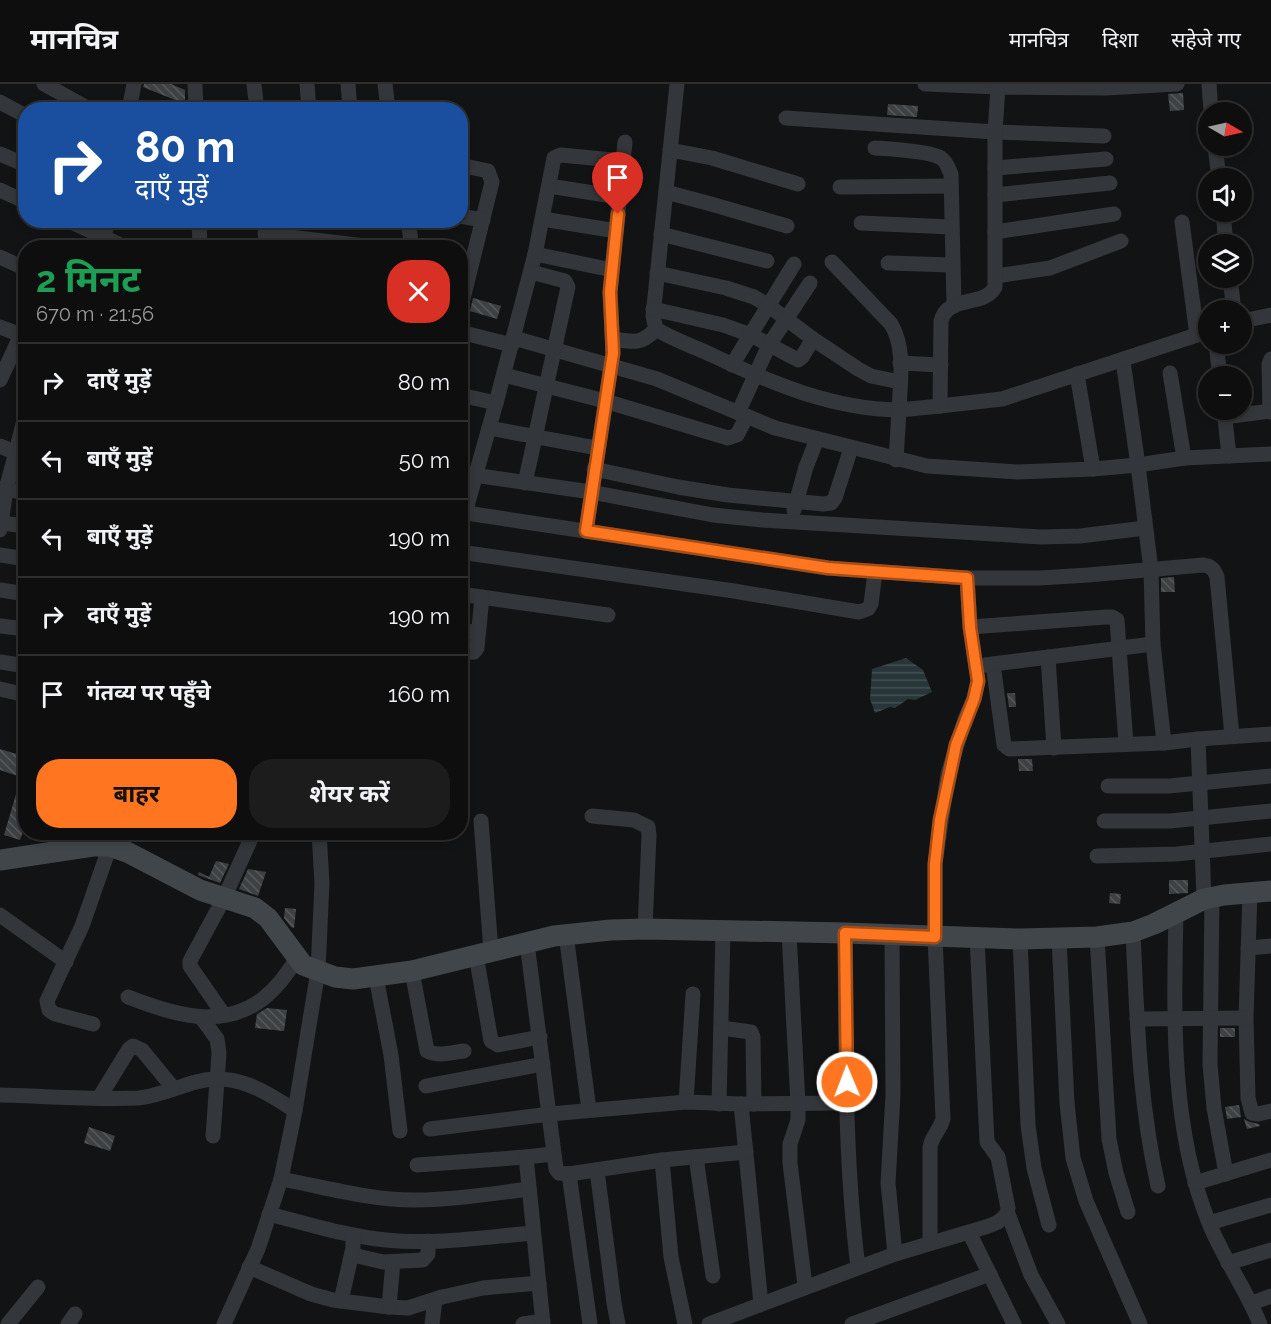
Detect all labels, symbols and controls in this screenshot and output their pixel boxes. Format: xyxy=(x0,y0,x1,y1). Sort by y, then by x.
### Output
text: मानचित्र xyxy=(30,23,118,56)
text: मानचित्र xyxy=(1009,27,1069,52)
text: दिशा xyxy=(1102,27,1138,52)
text: सहेजे गए xyxy=(1171,27,1241,52)
north arrow xyxy=(1198,102,1252,156)
map controls xyxy=(1198,102,1252,420)
text: 80 m xyxy=(135,123,235,172)
icon: right xyxy=(36,126,114,204)
pin xyxy=(592,152,643,214)
icon: arrive xyxy=(601,161,634,194)
button: sound xyxy=(1198,168,1252,222)
text: दाएँ मुड़ें xyxy=(135,173,209,204)
button: layers xyxy=(1198,234,1252,288)
text: 2 मिनट xyxy=(36,258,141,300)
button: close xyxy=(387,260,450,323)
button: + xyxy=(1198,300,1252,354)
text: 670 m · 21:56 xyxy=(36,302,154,326)
icon: right xyxy=(36,366,69,399)
button: − xyxy=(1198,366,1252,420)
text: दाएँ मुड़ें xyxy=(87,367,151,393)
text: 80 m xyxy=(398,369,450,395)
icon: left xyxy=(36,444,69,477)
text: बाएँ मुड़ें xyxy=(87,445,153,471)
text: 50 m xyxy=(399,447,450,473)
icon: left xyxy=(36,522,69,555)
text: बाएँ मुड़ें xyxy=(87,523,153,549)
text: 190 m xyxy=(388,525,450,551)
icon: right xyxy=(36,600,69,633)
text: दाएँ मुड़ें xyxy=(87,601,151,627)
text: 190 m xyxy=(388,603,450,629)
icon: arrive xyxy=(36,678,69,711)
text: गंतव्य पर पहुँचे xyxy=(87,679,211,705)
text: 160 m xyxy=(388,681,450,707)
button: बाहर xyxy=(36,759,237,828)
button: शेयर करें xyxy=(249,759,450,828)
position arrow xyxy=(815,1050,879,1114)

